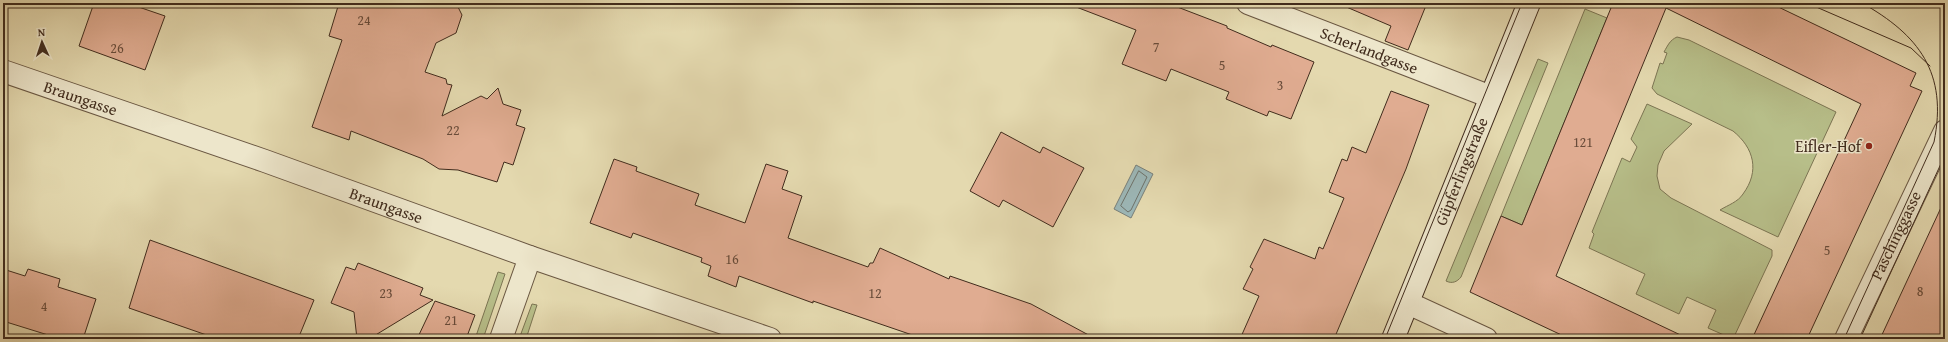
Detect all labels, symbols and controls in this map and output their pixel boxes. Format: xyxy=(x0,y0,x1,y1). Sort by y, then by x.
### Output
house number: 24 xyxy=(357,10,371,30)
street label: Scherlandgasse xyxy=(1317,20,1422,80)
north arrow xyxy=(22,22,62,62)
text: N xyxy=(37,24,46,40)
house number: 7 xyxy=(1153,37,1160,57)
house number: 26 xyxy=(110,38,124,58)
house number: 5 xyxy=(1219,55,1225,75)
street label: Braungasse xyxy=(40,74,121,121)
house number: 3 xyxy=(1277,75,1283,95)
street label: Güpferlingstraße xyxy=(1428,113,1494,229)
house number: 22 xyxy=(446,120,460,140)
house number: 121 xyxy=(1573,132,1593,152)
place label: Eifler-Hof xyxy=(1795,134,1863,158)
marker: Eifler-Hof xyxy=(1864,141,1874,151)
street label: Braungasse xyxy=(346,181,426,229)
street label: Paschinggasse xyxy=(1864,187,1927,283)
house number: 5 xyxy=(1824,240,1830,260)
house number: 16 xyxy=(725,249,739,269)
house number: 8 xyxy=(1917,281,1924,301)
house number: 23 xyxy=(379,283,393,303)
house number: 12 xyxy=(868,283,882,303)
house number: 4 xyxy=(41,296,48,316)
house number: 21 xyxy=(444,310,458,330)

